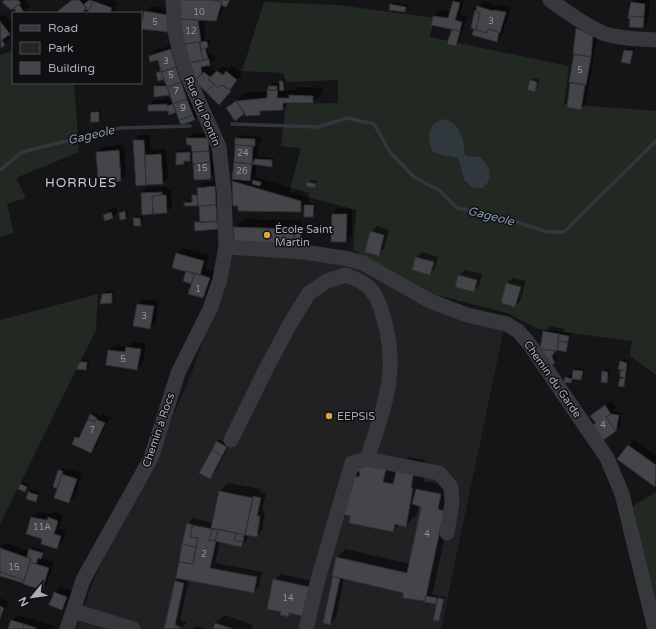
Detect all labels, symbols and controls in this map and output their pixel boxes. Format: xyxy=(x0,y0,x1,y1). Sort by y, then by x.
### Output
house number: 10 xyxy=(193,7,205,18)
legend xyxy=(12,12,142,84)
house number: 3 xyxy=(488,16,494,27)
house number: 5 xyxy=(152,17,158,28)
text: Road xyxy=(48,21,78,35)
house number: 12 xyxy=(185,26,197,37)
text: Park xyxy=(48,41,74,55)
house number: 3 xyxy=(163,56,169,67)
text: Building xyxy=(48,61,95,75)
house number: 5 xyxy=(577,65,583,76)
house number: 5 xyxy=(168,70,174,81)
street label: Rue du Pontin xyxy=(182,74,223,148)
house number: 7 xyxy=(173,86,179,97)
house number: 9 xyxy=(180,103,186,114)
water label: Gageole xyxy=(66,123,117,147)
house number: 24 xyxy=(237,148,249,159)
house number: 15 xyxy=(196,163,208,174)
house number: 26 xyxy=(236,166,248,177)
district label: HORRUES xyxy=(45,175,117,191)
water label: Gageole xyxy=(466,203,517,229)
place label: École Saint Martin xyxy=(275,222,333,249)
marker: École Saint Martin xyxy=(262,230,272,240)
house number: 1 xyxy=(195,284,201,295)
house number: 3 xyxy=(141,311,147,322)
street label: Chemin du Garde xyxy=(521,338,584,420)
house number: 5 xyxy=(120,354,126,365)
street label: Chemin à Rocs xyxy=(140,391,177,469)
place label: EEPSIS xyxy=(337,410,375,423)
marker: EEPSIS xyxy=(324,411,334,421)
house number: 4 xyxy=(600,420,606,431)
house number: 7 xyxy=(89,425,95,436)
house number: 11A xyxy=(33,522,51,533)
house number: 4 xyxy=(424,529,430,540)
house number: 2 xyxy=(201,549,207,560)
house number: 15 xyxy=(8,562,20,573)
north arrow xyxy=(12,577,52,617)
house number: 14 xyxy=(282,593,294,604)
text: N xyxy=(16,595,32,609)

